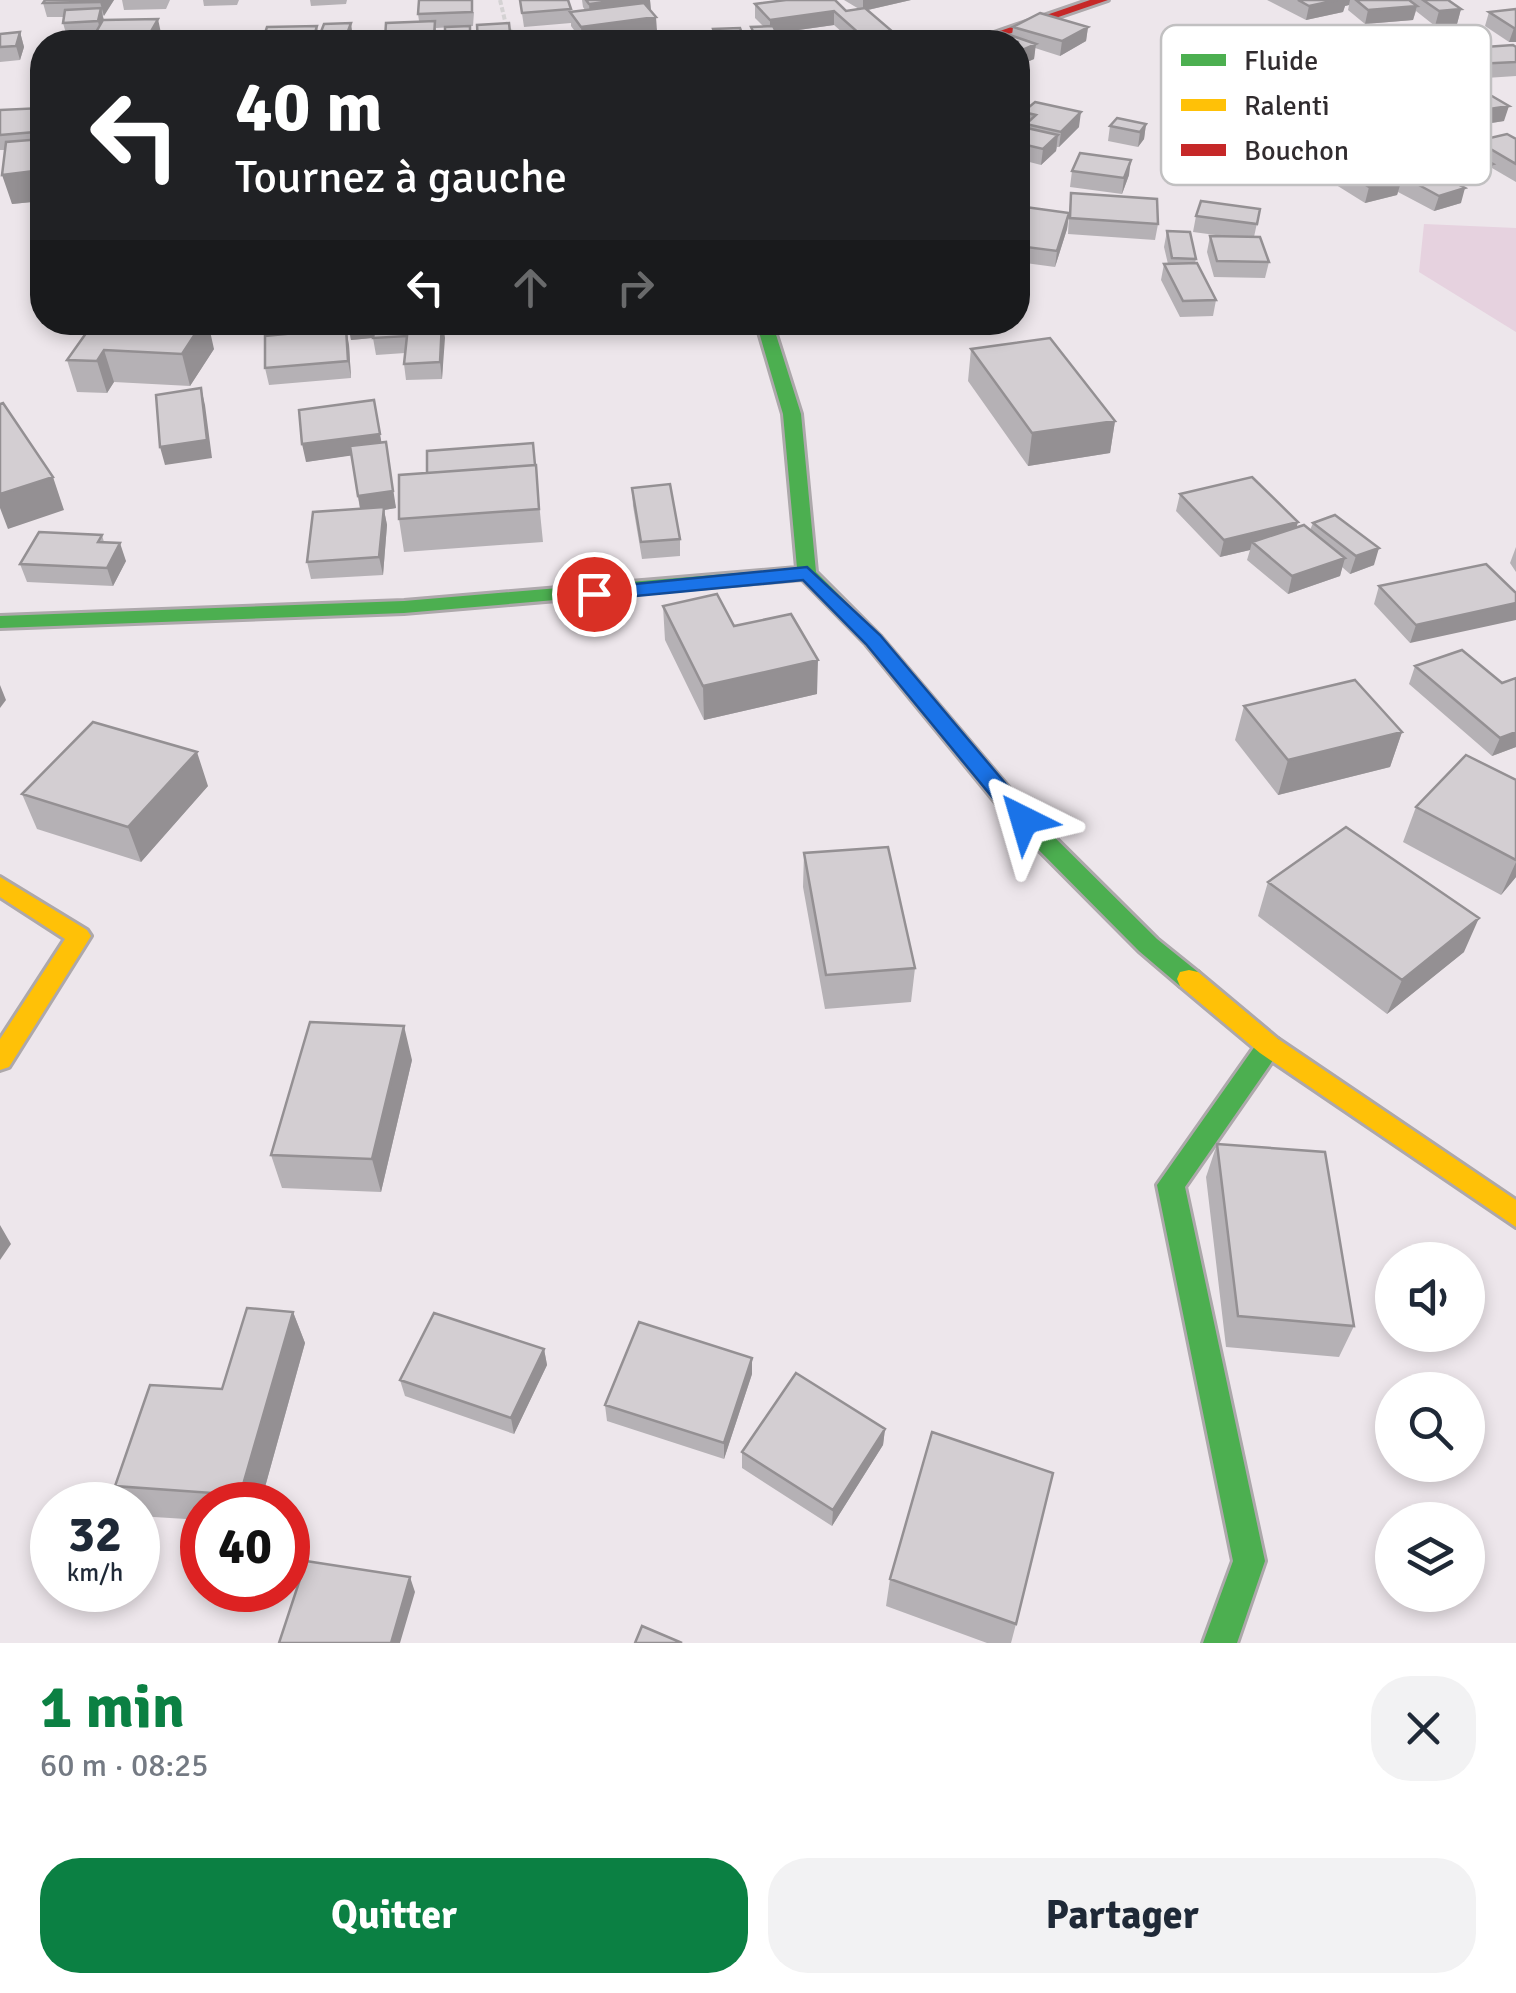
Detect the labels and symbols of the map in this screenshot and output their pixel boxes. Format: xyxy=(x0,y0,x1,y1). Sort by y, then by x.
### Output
legend xyxy=(1161,25,1491,185)
text: Fluide xyxy=(1244,44,1318,78)
text: Ralenti xyxy=(1244,89,1330,123)
text: Bouchon xyxy=(1244,134,1349,168)
pin xyxy=(552,552,637,637)
position arrow xyxy=(972,768,1076,872)
speed limit sign: 40 xyxy=(180,1482,310,1612)

